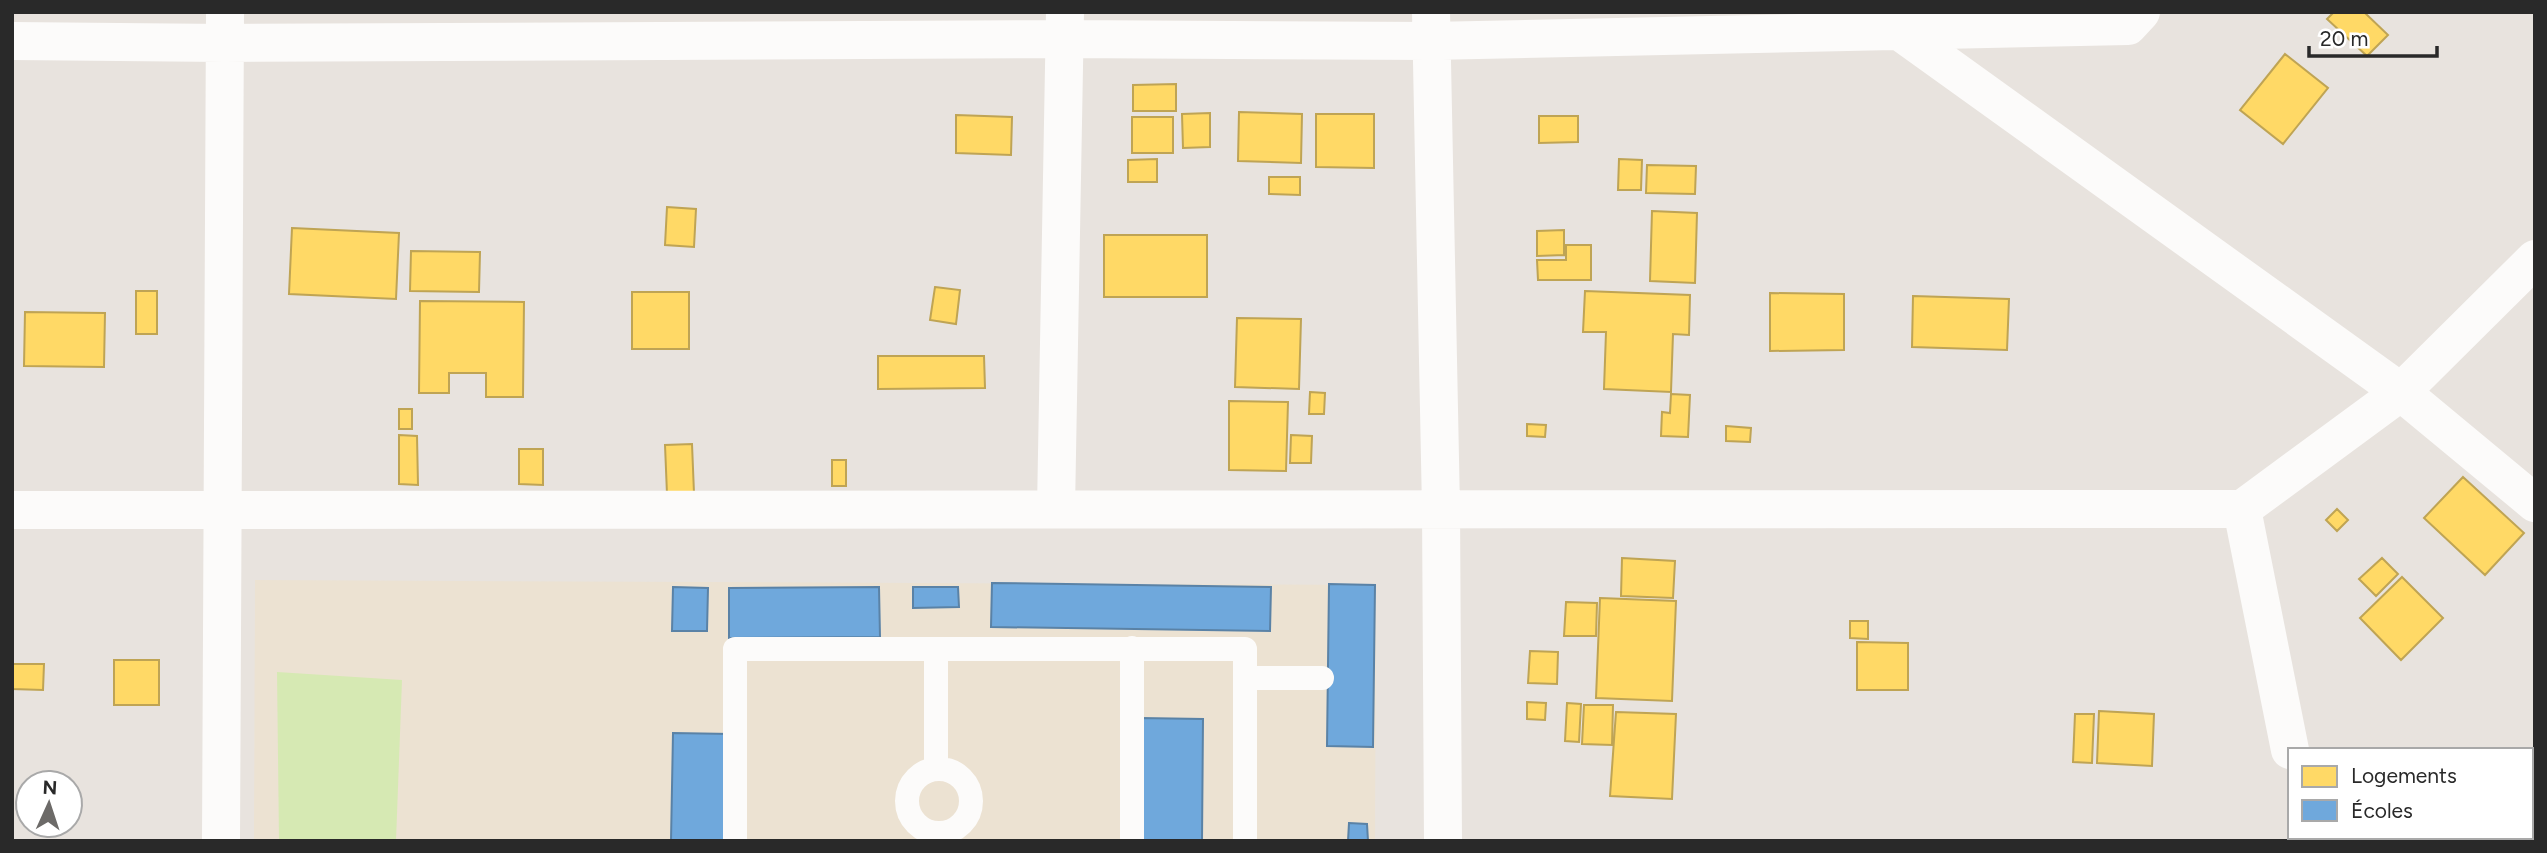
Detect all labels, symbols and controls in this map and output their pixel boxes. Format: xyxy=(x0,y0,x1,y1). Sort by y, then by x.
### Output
scale bar xyxy=(2309,14,2437,58)
text: 20 m xyxy=(2320,26,2368,51)
legend xyxy=(2288,748,2533,839)
text: Logements xyxy=(2351,763,2457,788)
north arrow xyxy=(14,769,84,839)
text: N xyxy=(42,776,58,799)
text: Écoles xyxy=(2351,798,2413,823)

